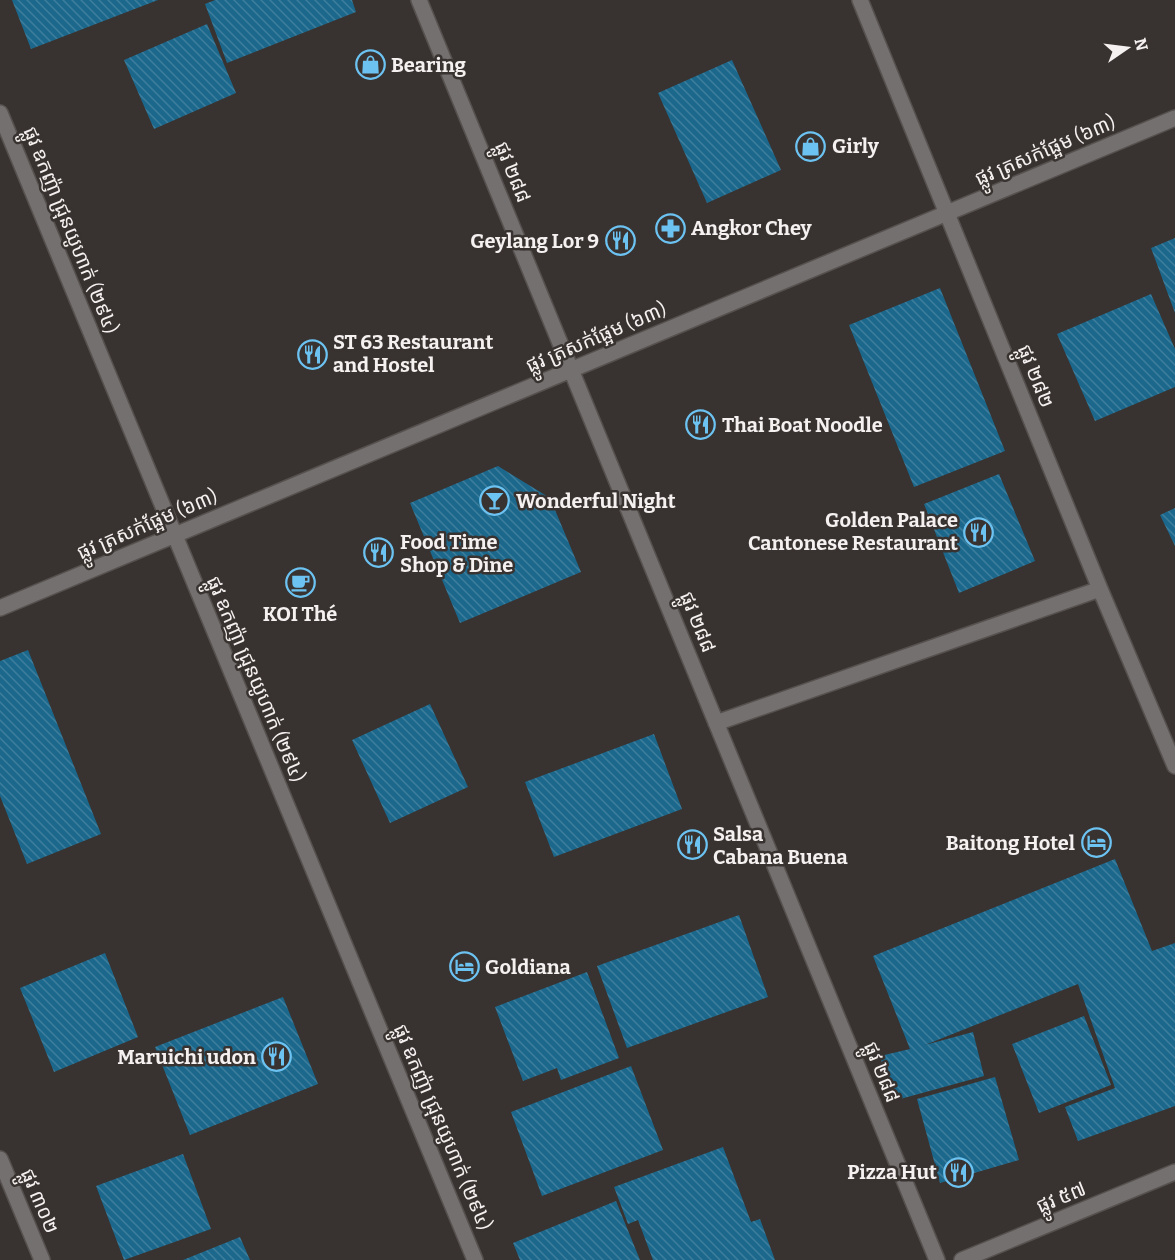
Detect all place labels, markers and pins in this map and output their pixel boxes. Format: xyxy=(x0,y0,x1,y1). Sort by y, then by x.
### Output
shop icon: Bearing xyxy=(354,49,386,81)
place label: Bearing xyxy=(391,53,467,77)
shop icon: Girly xyxy=(795,130,827,162)
place label: Girly xyxy=(832,134,880,158)
pharmacy icon: Angkor Chey xyxy=(654,212,686,244)
place label: Angkor Chey xyxy=(691,216,813,240)
restaurant icon: Geylang Lor 9 xyxy=(604,225,636,257)
place label: Geylang Lor 9 xyxy=(470,229,599,253)
place label: ST 63 Restaurant and Hostel xyxy=(333,330,493,377)
restaurant icon: ST 63 Restaurant and Hostel xyxy=(296,338,328,370)
restaurant icon: Thai Boat Noodle xyxy=(685,409,717,441)
place label: Thai Boat Noodle xyxy=(722,413,883,437)
bar icon: Wonderful Night xyxy=(479,485,511,517)
place label: Wonderful Night xyxy=(516,489,676,513)
place label: Golden Palace Cantonese Restaurant xyxy=(748,508,958,555)
restaurant icon: Golden Palace Cantonese Restaurant xyxy=(963,516,995,548)
place label: Food Time Shop & Dine xyxy=(400,530,513,577)
restaurant icon: Food Time Shop & Dine xyxy=(363,537,395,569)
cafe icon: KOI Thé xyxy=(284,567,316,599)
place label: KOI Thé xyxy=(263,602,337,626)
place label: Salsa Cabana Buena xyxy=(713,822,848,869)
hotel icon: Baitong Hotel xyxy=(1080,827,1112,859)
restaurant icon: Salsa Cabana Buena xyxy=(676,829,708,861)
place label: Baitong Hotel xyxy=(946,831,1075,855)
hotel icon: Goldiana xyxy=(448,951,480,983)
place label: Goldiana xyxy=(485,955,571,979)
restaurant icon: Maruichi udon xyxy=(261,1041,293,1073)
place label: Maruichi udon xyxy=(117,1045,256,1069)
restaurant icon: Pizza Hut xyxy=(942,1156,974,1188)
place label: Pizza Hut xyxy=(847,1160,937,1184)

